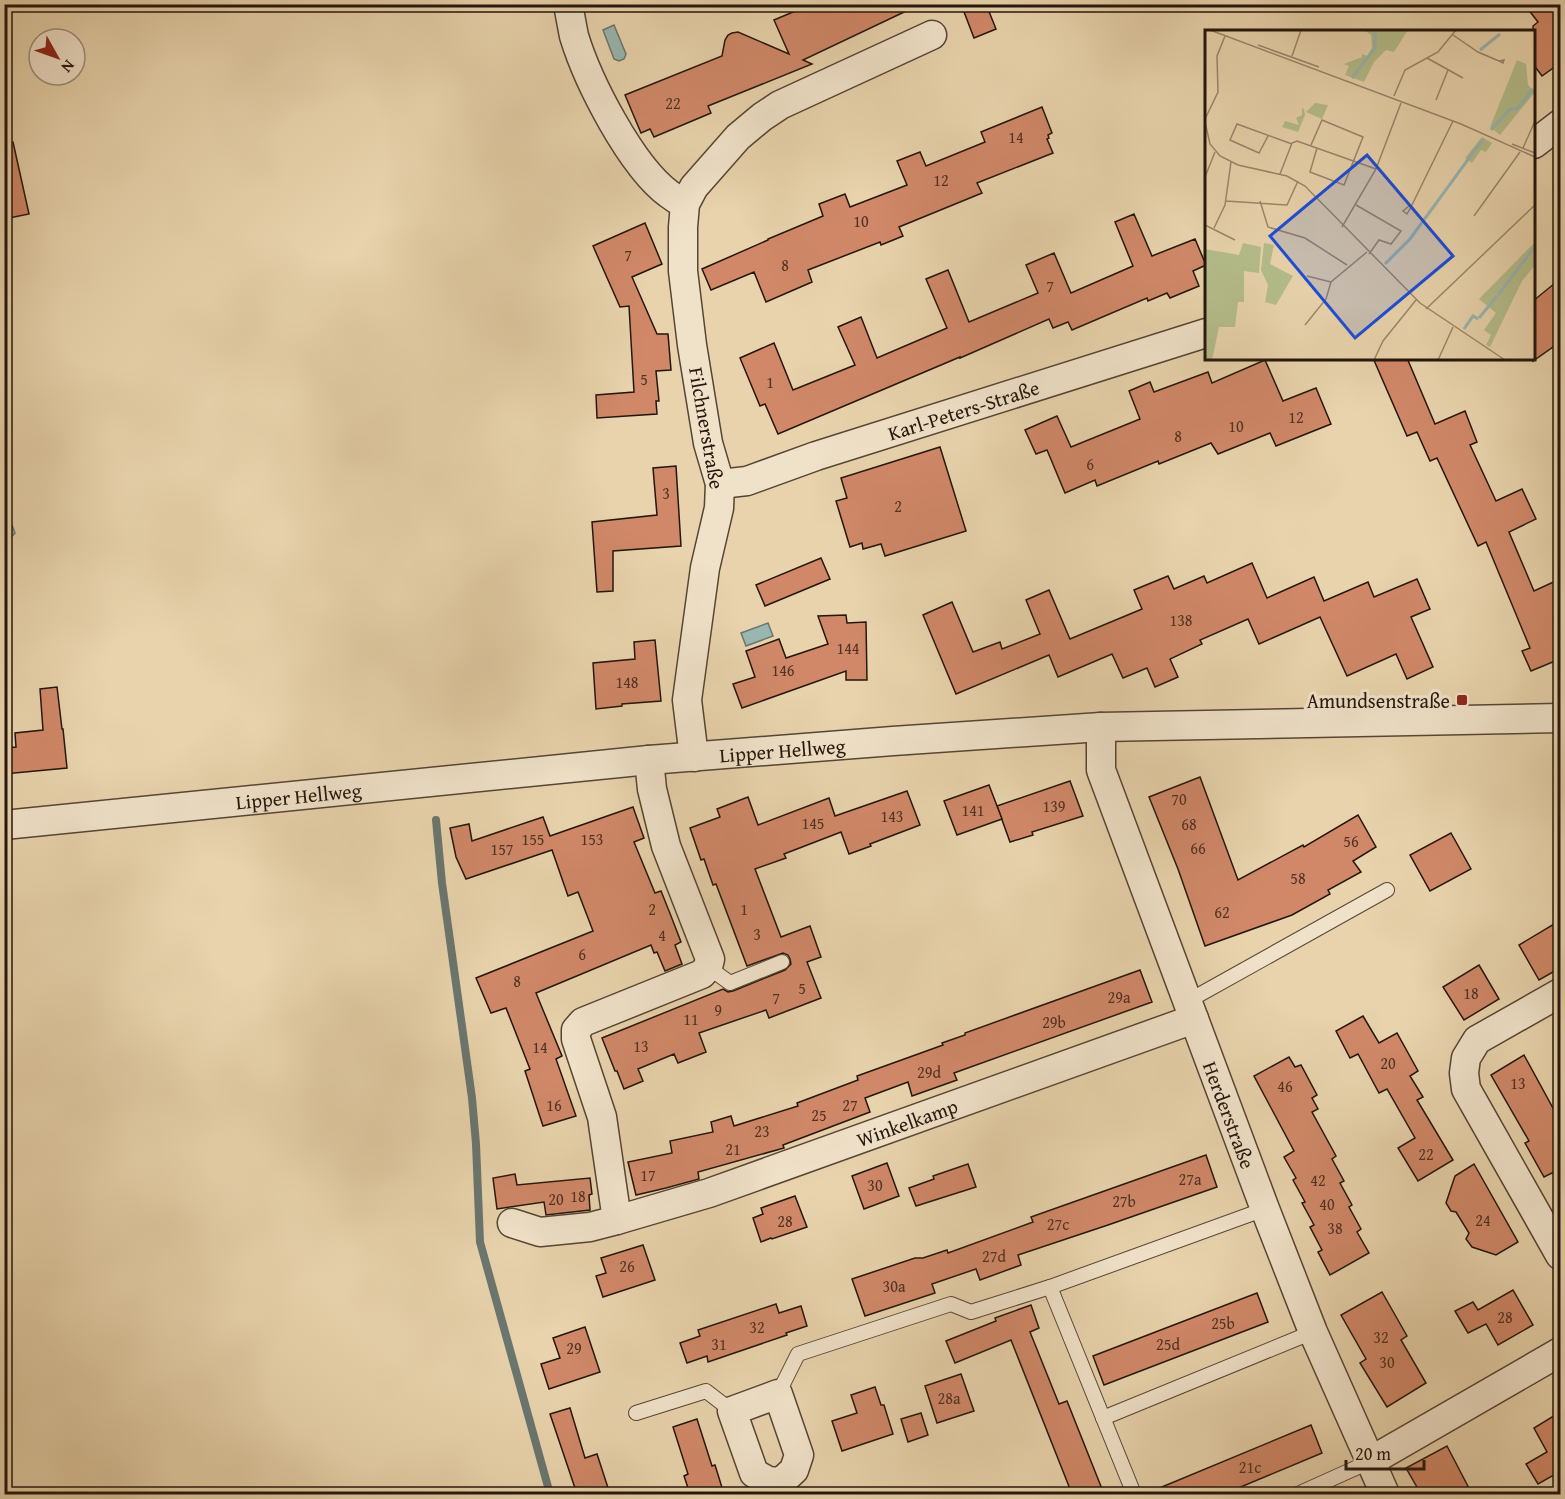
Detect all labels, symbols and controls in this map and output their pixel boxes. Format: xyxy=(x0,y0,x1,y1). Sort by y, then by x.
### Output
north arrow xyxy=(27,27,87,87)
inset map xyxy=(1205,30,1535,360)
text: N xyxy=(56,55,81,79)
house number: 22 xyxy=(665,91,681,115)
house number: 14 xyxy=(1008,125,1024,149)
house number: 12 xyxy=(933,168,949,192)
house number: 10 xyxy=(853,209,869,233)
house number: 7 xyxy=(624,243,632,267)
house number: 8 xyxy=(781,253,789,277)
house number: 7 xyxy=(1046,274,1054,298)
street label: Filchnerstraße xyxy=(682,365,732,491)
house number: 5 xyxy=(640,367,648,391)
house number: 1 xyxy=(766,370,774,394)
street label: Karl-Peters-Straße xyxy=(884,372,1043,447)
house number: 12 xyxy=(1288,405,1304,429)
house number: 10 xyxy=(1228,414,1244,438)
house number: 8 xyxy=(1174,424,1182,448)
house number: 6 xyxy=(1086,452,1094,476)
house number: 3 xyxy=(662,481,670,505)
house number: 2 xyxy=(894,494,902,518)
house number: 138 xyxy=(1169,608,1193,632)
house number: 144 xyxy=(836,636,860,660)
house number: 146 xyxy=(771,658,795,682)
house number: 148 xyxy=(615,670,639,694)
place label: Amundsenstraße xyxy=(1307,686,1450,715)
marker: Amundsenstraße xyxy=(1455,693,1469,707)
street label: Lipper Hellweg xyxy=(718,730,846,769)
street label: Lipper Hellweg xyxy=(234,775,363,816)
house number: 70 xyxy=(1171,787,1187,811)
house number: 139 xyxy=(1042,794,1066,818)
house number: 141 xyxy=(961,798,985,822)
house number: 143 xyxy=(880,804,904,828)
house number: 145 xyxy=(801,811,825,835)
house number: 68 xyxy=(1181,812,1197,836)
house number: 155 xyxy=(521,827,545,851)
house number: 153 xyxy=(580,827,604,851)
house number: 56 xyxy=(1343,829,1359,853)
house number: 66 xyxy=(1190,836,1206,860)
house number: 157 xyxy=(490,837,514,861)
house number: 58 xyxy=(1290,866,1306,890)
house number: 2 xyxy=(648,897,656,921)
house number: 1 xyxy=(740,897,748,921)
house number: 62 xyxy=(1214,900,1230,924)
house number: 3 xyxy=(753,922,761,946)
house number: 4 xyxy=(658,923,666,947)
house number: 6 xyxy=(578,942,586,966)
house number: 8 xyxy=(513,969,521,993)
house number: 5 xyxy=(798,976,806,1000)
house number: 18 xyxy=(1463,981,1479,1005)
house number: 29a xyxy=(1108,985,1131,1009)
house number: 7 xyxy=(772,986,780,1010)
house number: 9 xyxy=(714,998,722,1022)
house number: 11 xyxy=(683,1007,699,1031)
house number: 29b xyxy=(1042,1010,1066,1034)
house number: 13 xyxy=(633,1034,649,1058)
house number: 14 xyxy=(532,1035,548,1059)
house number: 20 xyxy=(1380,1051,1396,1075)
street label: Herderstraße xyxy=(1196,1057,1263,1173)
house number: 29d xyxy=(917,1060,941,1084)
house number: 13 xyxy=(1510,1071,1526,1095)
house number: 46 xyxy=(1277,1074,1293,1098)
street label: Winkelkamp xyxy=(852,1090,962,1153)
house number: 16 xyxy=(546,1093,562,1117)
house number: 27 xyxy=(842,1093,858,1117)
house number: 25 xyxy=(811,1103,827,1127)
house number: 23 xyxy=(754,1119,770,1143)
house number: 21 xyxy=(725,1137,741,1161)
house number: 22 xyxy=(1418,1142,1434,1166)
house number: 17 xyxy=(640,1163,656,1187)
house number: 27a xyxy=(1179,1167,1202,1191)
house number: 42 xyxy=(1310,1168,1326,1192)
house number: 30 xyxy=(867,1173,883,1197)
house number: 18 xyxy=(570,1184,586,1208)
house number: 20 xyxy=(548,1187,564,1211)
house number: 27b xyxy=(1112,1189,1136,1213)
house number: 40 xyxy=(1319,1192,1335,1216)
house number: 24 xyxy=(1475,1208,1491,1232)
house number: 28 xyxy=(777,1209,793,1233)
house number: 27c xyxy=(1047,1212,1069,1236)
house number: 38 xyxy=(1327,1216,1343,1240)
house number: 27d xyxy=(982,1244,1006,1268)
house number: 26 xyxy=(619,1254,635,1278)
house number: 30a xyxy=(883,1274,906,1298)
house number: 28 xyxy=(1497,1305,1513,1329)
house number: 25b xyxy=(1211,1311,1235,1335)
house number: 32 xyxy=(749,1315,765,1339)
house number: 32 xyxy=(1373,1325,1389,1349)
house number: 31 xyxy=(711,1332,727,1356)
house number: 25d xyxy=(1156,1332,1180,1356)
house number: 29 xyxy=(566,1336,582,1360)
house number: 30 xyxy=(1379,1350,1395,1374)
house number: 28a xyxy=(938,1386,961,1410)
scale bar xyxy=(1346,1433,1424,1471)
text: 20 m xyxy=(1355,1440,1391,1467)
house number: 21c xyxy=(1239,1455,1261,1479)

